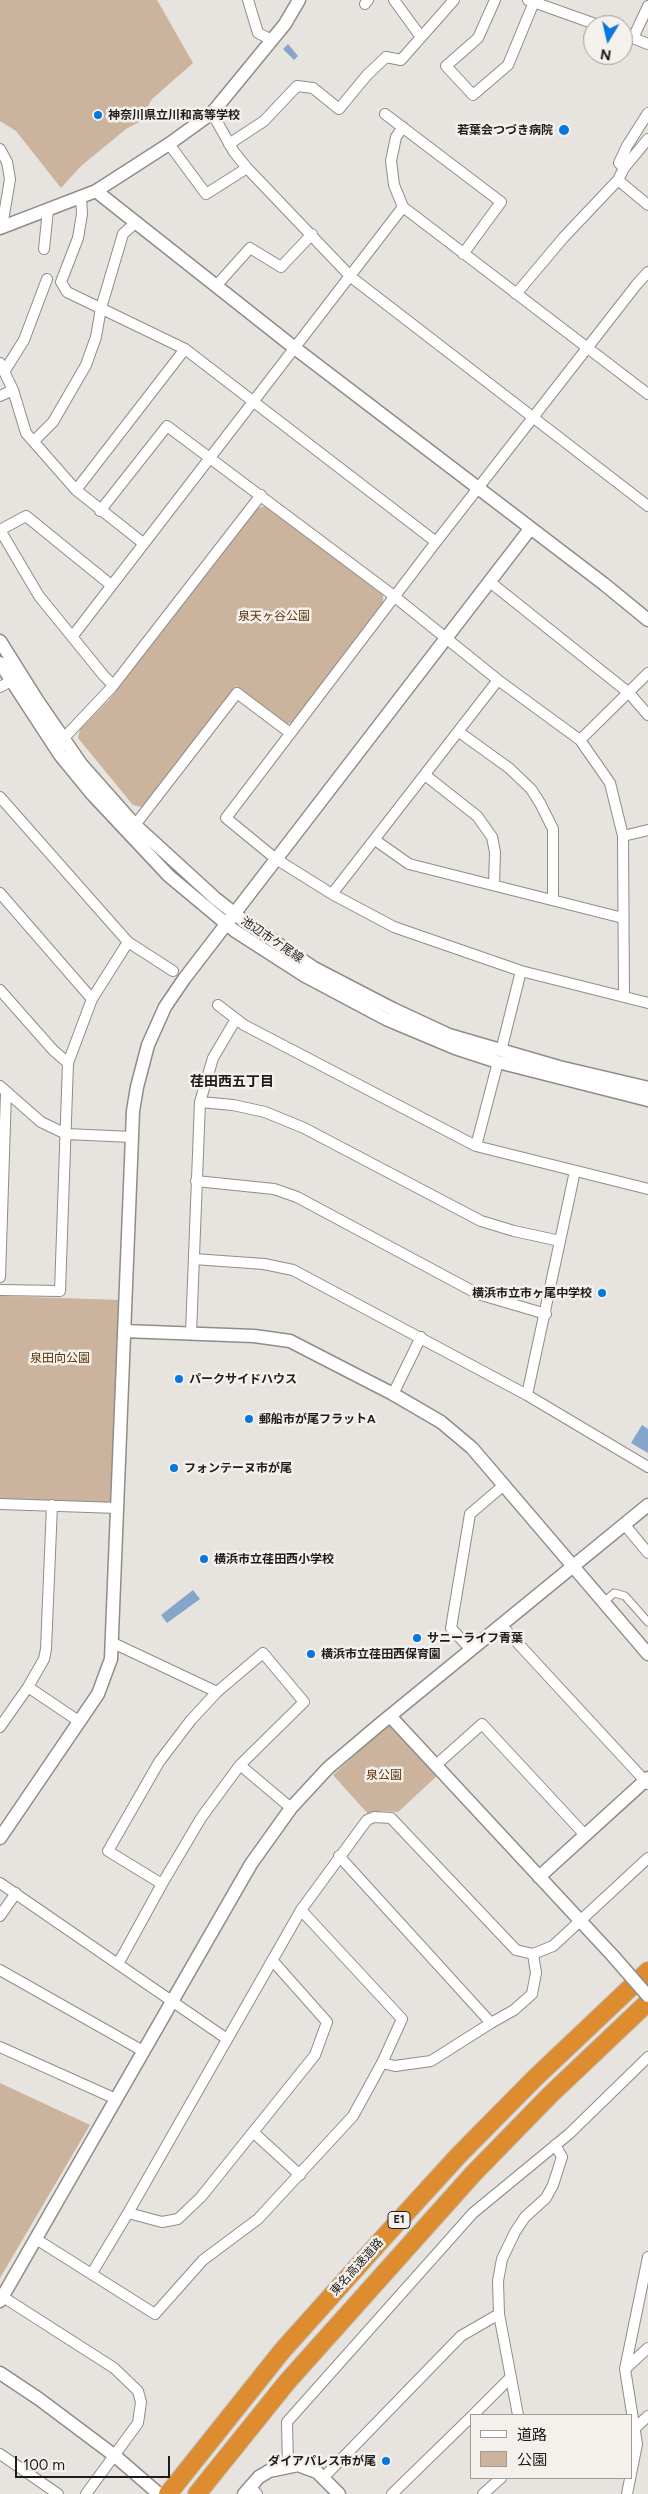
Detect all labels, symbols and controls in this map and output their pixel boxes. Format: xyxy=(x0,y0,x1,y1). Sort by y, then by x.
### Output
north arrow xyxy=(583,15,633,65)
text: N xyxy=(599,45,612,64)
place label: 神奈川県立川和高等学校 xyxy=(108,108,240,122)
marker: 神奈川県立川和高等学校 xyxy=(92,109,104,121)
place label: 若葉会つづき病院 xyxy=(457,123,553,137)
marker: 若葉会つづき病院 xyxy=(557,123,571,137)
park label: 泉天ヶ谷公園 xyxy=(238,609,310,623)
street label: 池辺市ケ尾線 xyxy=(238,914,306,966)
district label: 荏田西五丁目 xyxy=(190,1074,274,1090)
place label: 横浜市立市ヶ尾中学校 xyxy=(472,1286,592,1300)
marker: 横浜市立市ヶ尾中学校 xyxy=(596,1287,608,1299)
park label: 泉田向公園 xyxy=(30,1351,90,1365)
place label: パークサイドハウス xyxy=(189,1372,297,1386)
marker: パークサイドハウス xyxy=(173,1373,185,1385)
place label: 郵船市が尾フラットA xyxy=(259,1412,376,1426)
marker: 郵船市が尾フラットA xyxy=(243,1413,255,1425)
place label: フォンテーヌ市が尾 xyxy=(184,1461,292,1475)
marker: フォンテーヌ市が尾 xyxy=(168,1462,180,1474)
place label: 横浜市立荏田西小学校 xyxy=(214,1552,334,1566)
marker: 横浜市立荏田西小学校 xyxy=(198,1553,210,1565)
place label: サニーライフ青葉 xyxy=(427,1631,523,1645)
marker: サニーライフ青葉 xyxy=(411,1632,423,1644)
place label: 横浜市立荏田西保育園 xyxy=(321,1647,441,1661)
marker: 横浜市立荏田西保育園 xyxy=(305,1648,317,1660)
park label: 泉公園 xyxy=(366,1768,402,1782)
road number: E1 xyxy=(388,2212,410,2228)
street label: 東名高速道路 xyxy=(328,2235,386,2299)
legend xyxy=(470,2414,633,2479)
text: 道路 xyxy=(517,2426,547,2444)
scale bar xyxy=(18,2446,172,2478)
text: 公園 xyxy=(517,2451,547,2469)
place label: ダイアパレス市が尾 xyxy=(268,2454,376,2468)
marker: ダイアパレス市が尾 xyxy=(380,2455,392,2467)
text: 100 m xyxy=(23,2456,65,2474)

